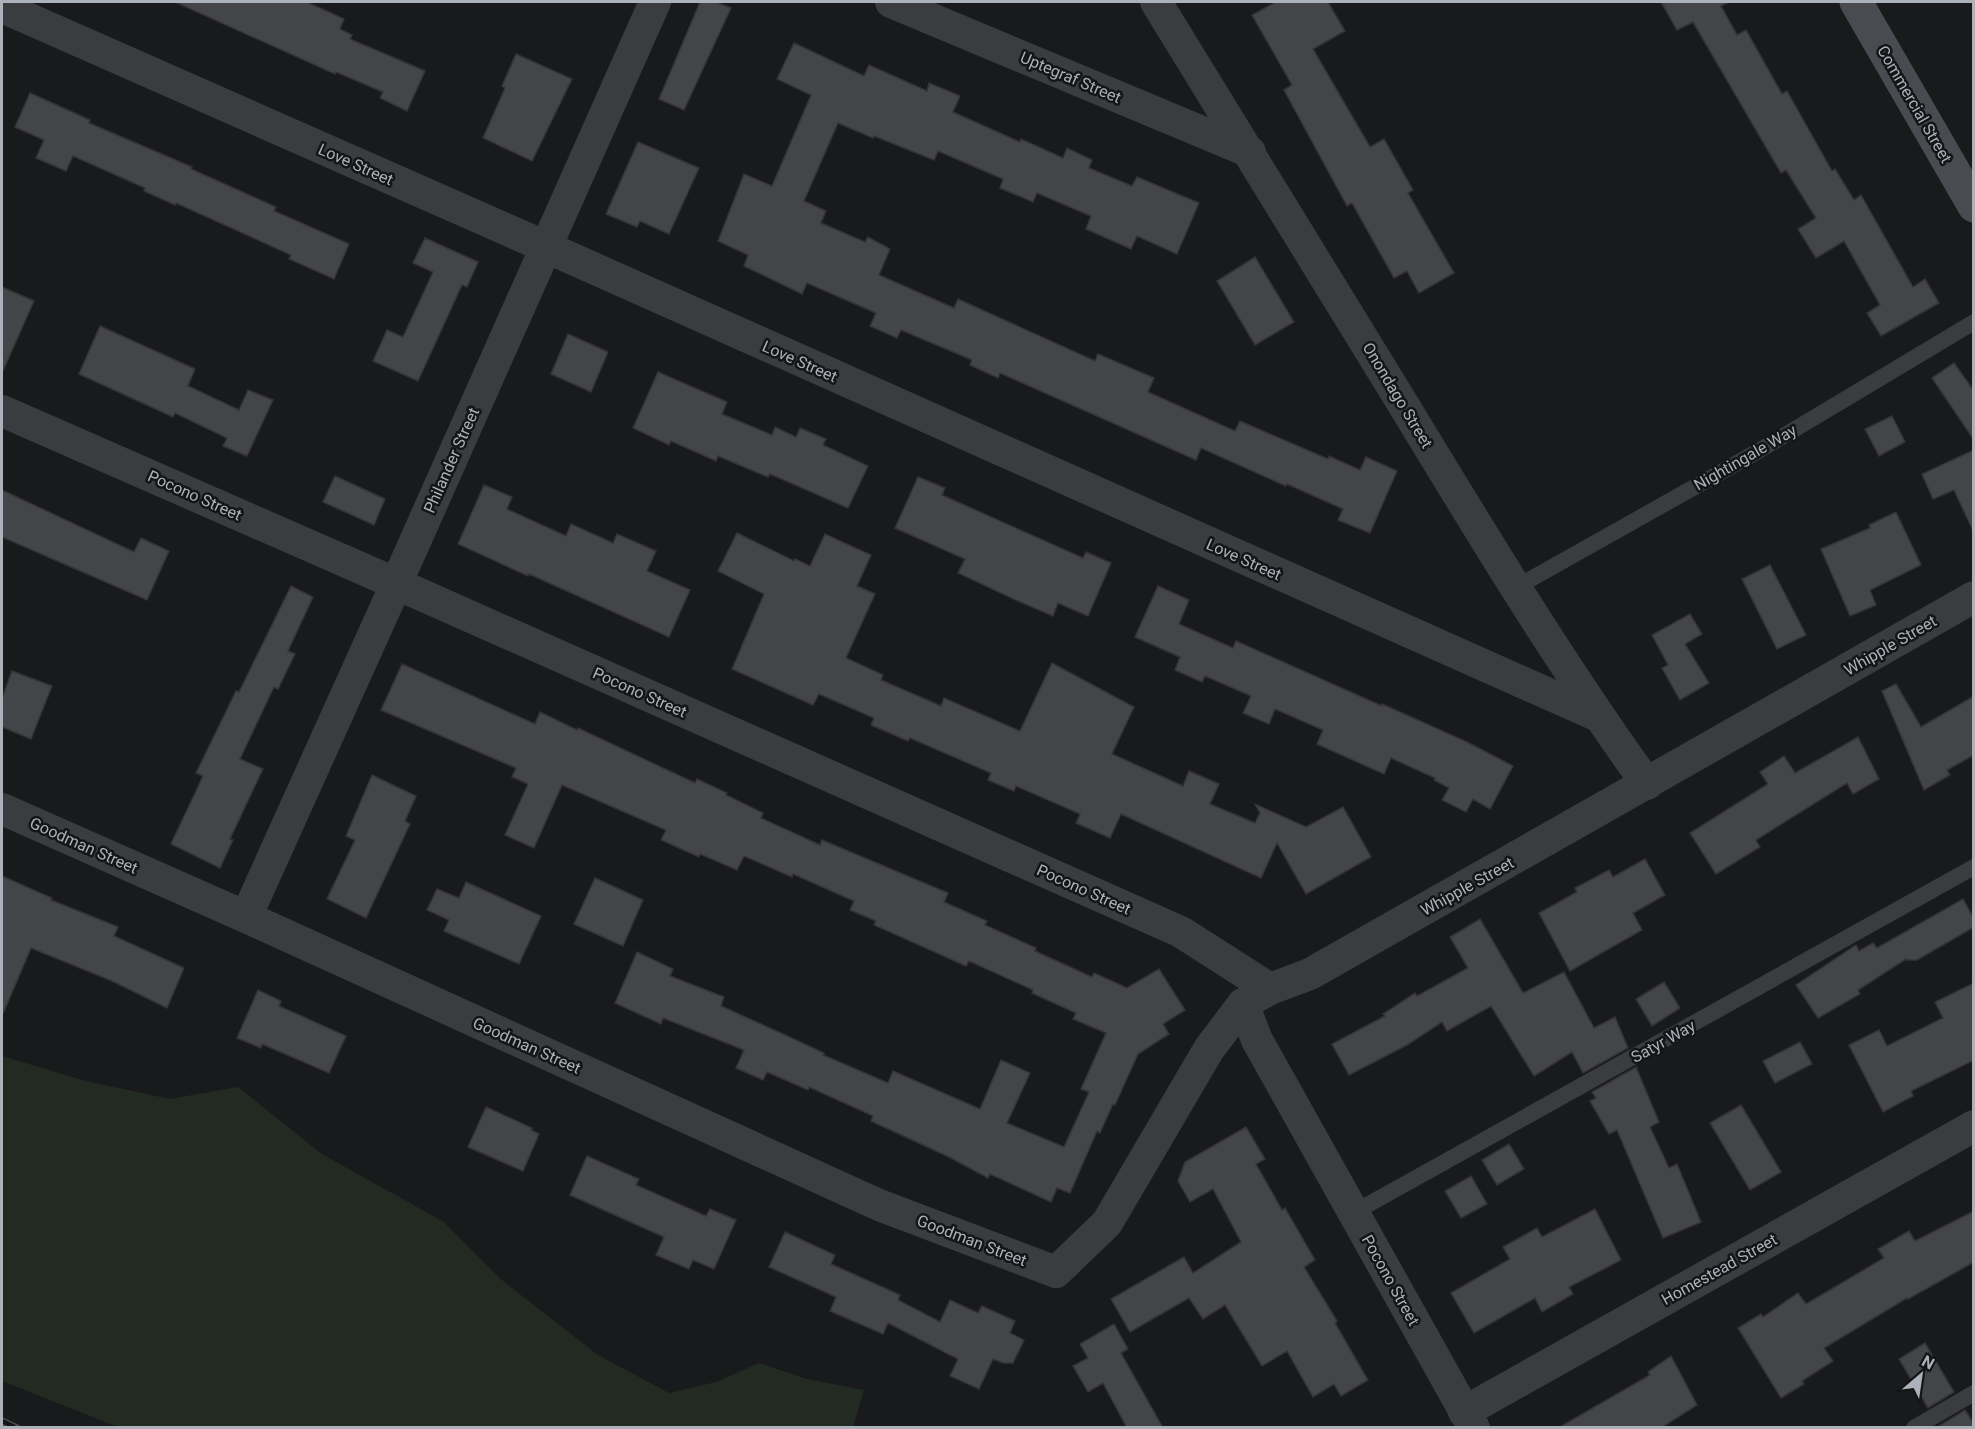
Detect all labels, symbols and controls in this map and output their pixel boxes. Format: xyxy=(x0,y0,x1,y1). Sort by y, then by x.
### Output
street label: Commercial Street xyxy=(1873,42,1956,166)
street label: Uptegraf Street xyxy=(1018,48,1124,107)
street label: Love Street xyxy=(315,140,396,189)
street label: Love Street xyxy=(759,337,840,386)
street label: Onondago Street xyxy=(1359,339,1437,452)
street label: Philander Street xyxy=(420,405,483,516)
street label: Nightingale Way xyxy=(1691,420,1800,494)
street label: Pocono Street xyxy=(145,466,245,525)
street label: Love Street xyxy=(1203,535,1284,584)
street label: Whipple Street xyxy=(1841,611,1940,680)
street label: Pocono Street xyxy=(590,663,690,722)
street label: Goodman Street xyxy=(27,813,141,878)
street label: Whipple Street xyxy=(1417,853,1517,920)
street label: Pocono Street xyxy=(1034,860,1134,919)
street label: Goodman Street xyxy=(470,1013,584,1078)
street label: Satyr Way xyxy=(1628,1016,1699,1067)
street label: Goodman Street xyxy=(914,1211,1029,1270)
street label: Homestead Street xyxy=(1658,1230,1780,1309)
street label: Pocono Street xyxy=(1358,1232,1423,1329)
north arrow xyxy=(1891,1345,1951,1405)
text: N xyxy=(1918,1351,1938,1373)

